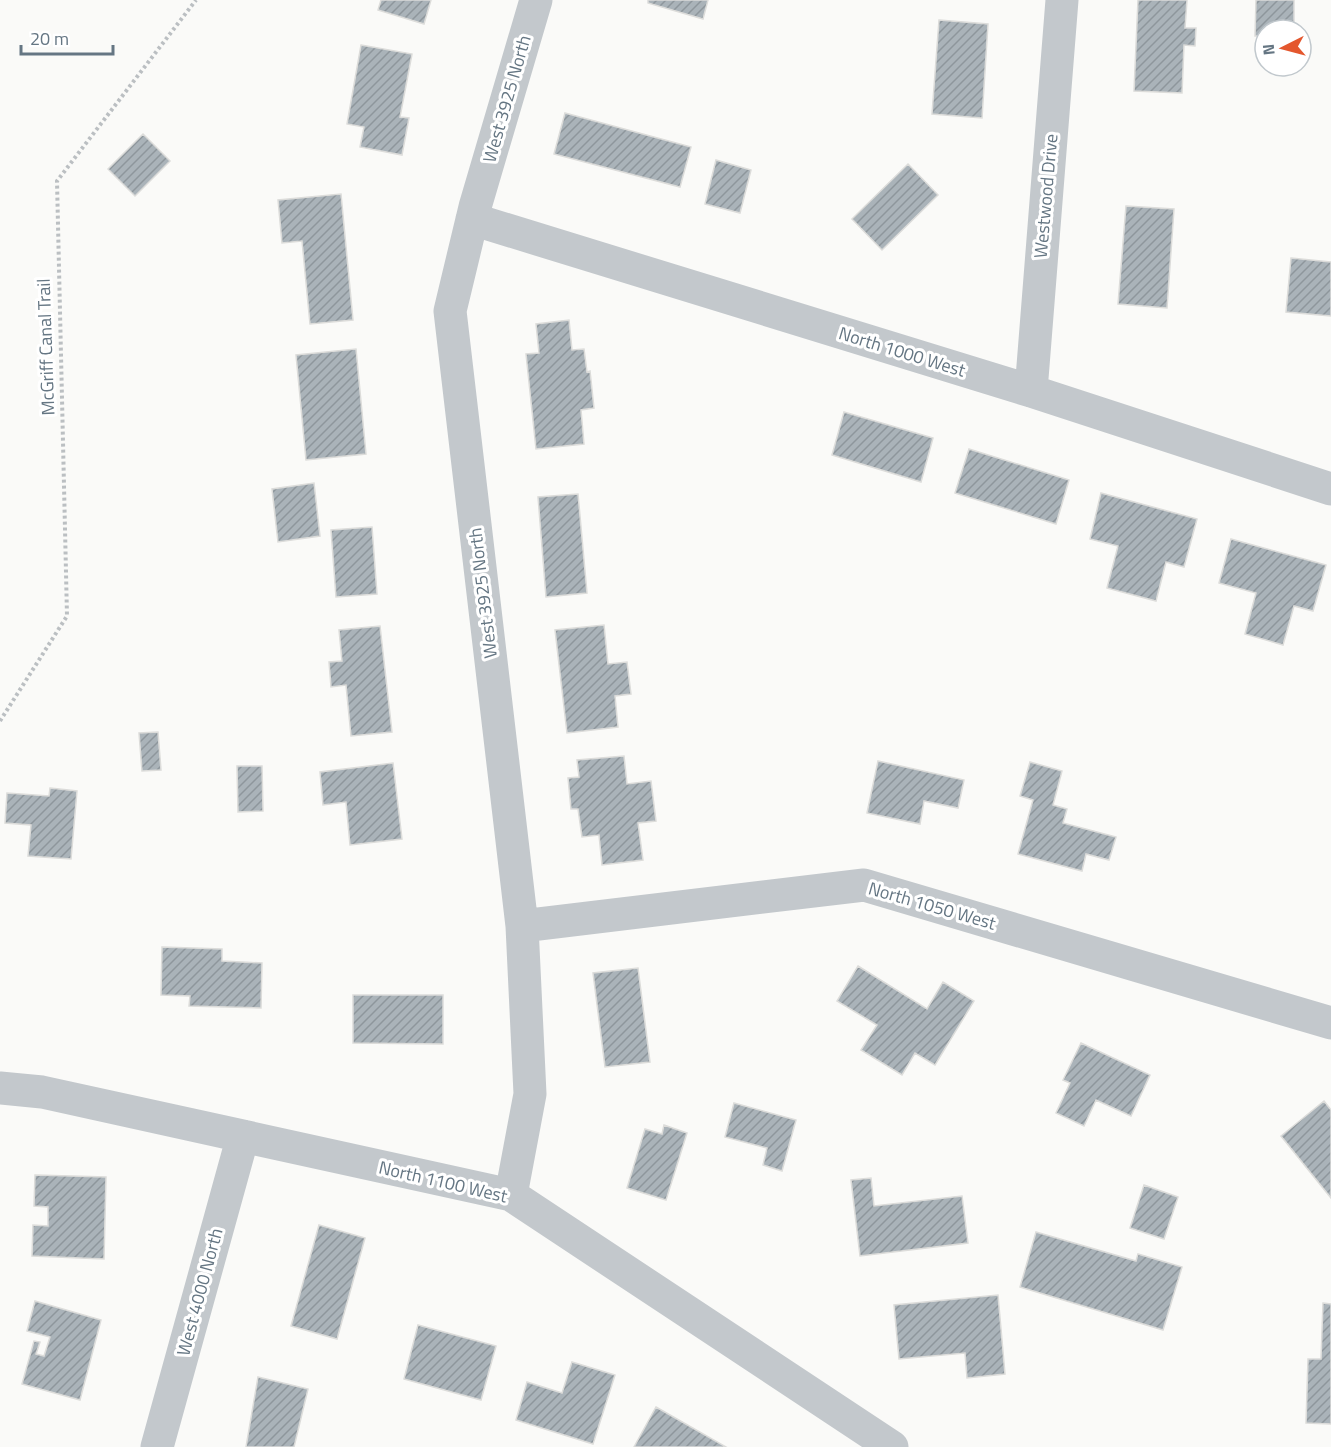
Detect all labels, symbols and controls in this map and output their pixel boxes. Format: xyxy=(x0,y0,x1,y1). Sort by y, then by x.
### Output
scale bar xyxy=(21,18,112,56)
north arrow xyxy=(1253,18,1313,78)
text: 20 m xyxy=(30,25,69,52)
street label: West 3925 North xyxy=(475,32,538,166)
text: N xyxy=(1256,43,1281,56)
street label: Westwood Drive xyxy=(1027,133,1064,259)
street label: McGriff Canal Trail xyxy=(30,278,61,416)
street label: North 1000 West xyxy=(835,319,970,384)
street label: West 3925 North xyxy=(461,526,504,660)
street label: North 1050 West xyxy=(865,874,1000,937)
street label: North 1100 West xyxy=(376,1154,511,1210)
street label: West 4000 North xyxy=(169,1225,230,1359)

